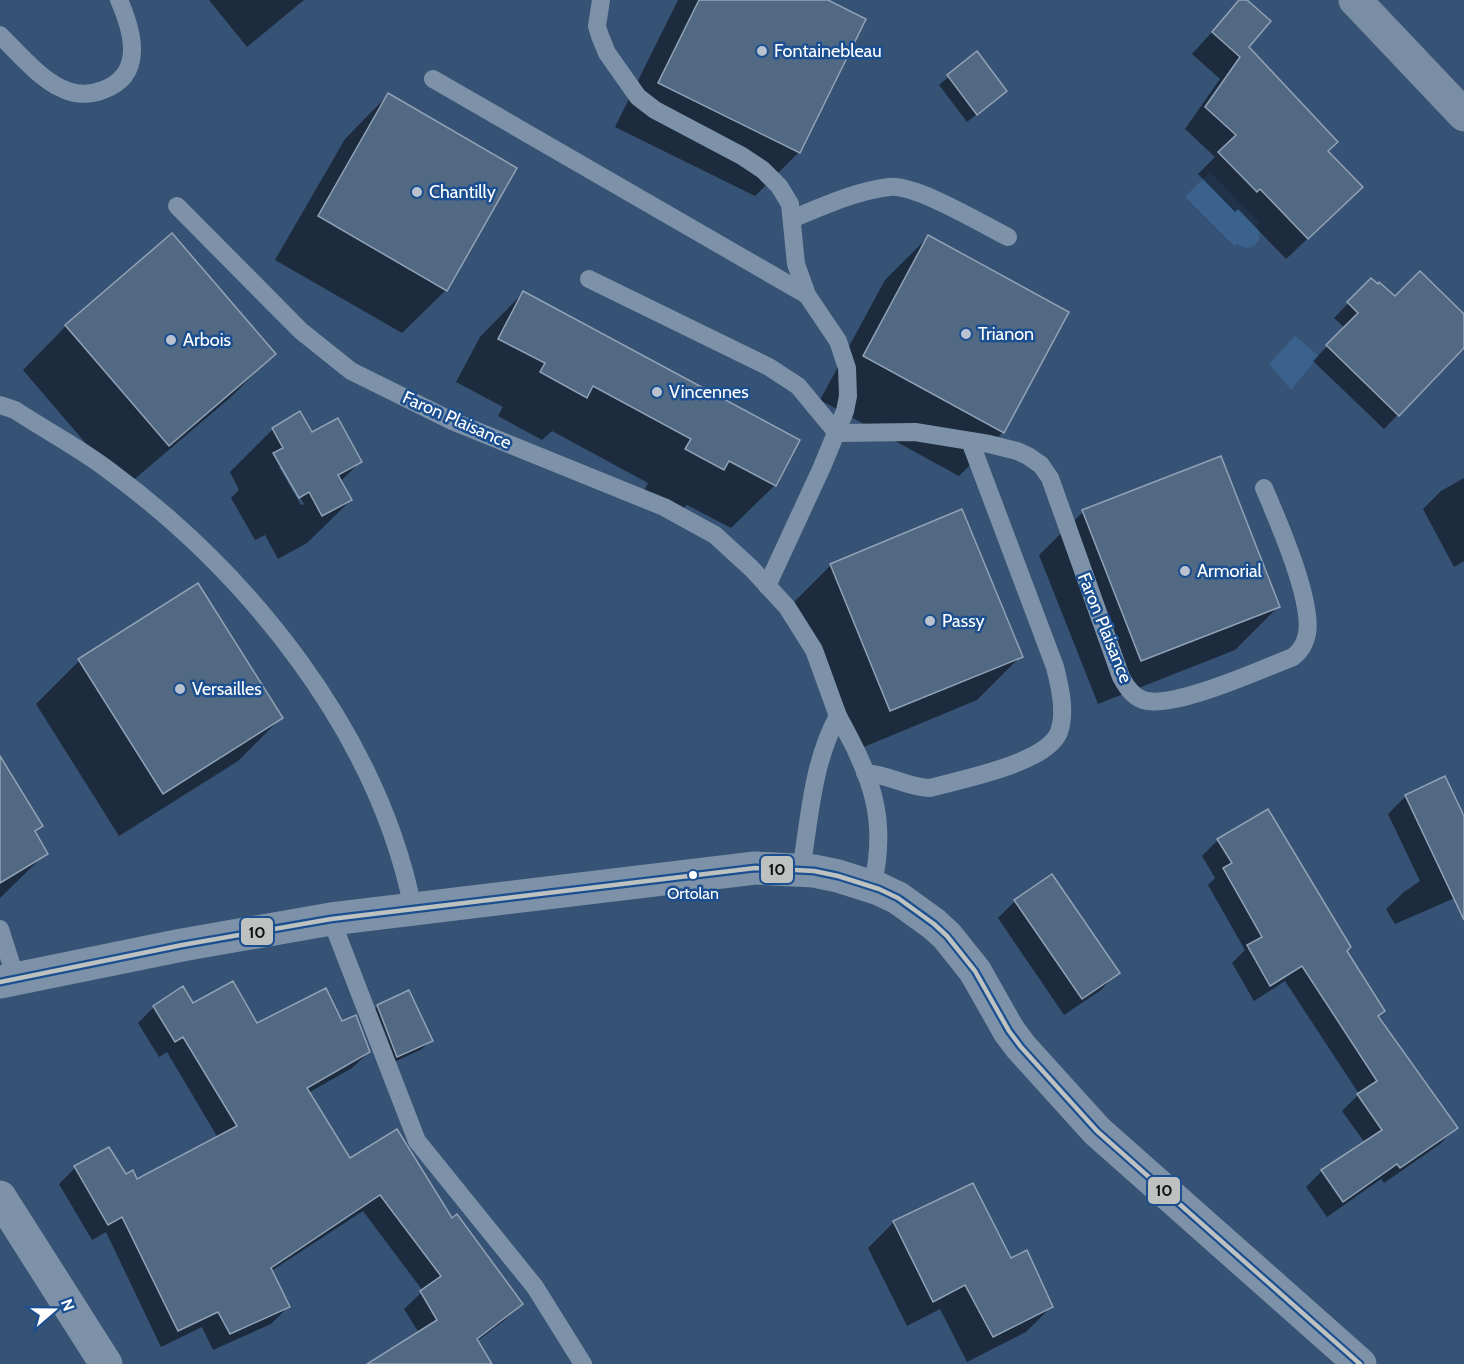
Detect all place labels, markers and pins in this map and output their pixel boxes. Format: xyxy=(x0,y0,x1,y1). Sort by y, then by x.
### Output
place label: Fontainebleau xyxy=(774,40,882,62)
marker: Fontainebleau xyxy=(755,44,769,58)
place label: Chantilly xyxy=(429,181,496,203)
marker: Chantilly xyxy=(410,185,424,199)
place label: Trianon xyxy=(978,323,1034,345)
marker: Trianon xyxy=(959,327,973,341)
place label: Arbois xyxy=(183,329,231,351)
marker: Arbois xyxy=(164,333,178,347)
place label: Vincennes xyxy=(669,381,749,403)
marker: Vincennes xyxy=(650,385,664,399)
place label: Armorial xyxy=(1197,560,1263,582)
marker: Armorial xyxy=(1178,564,1192,578)
place label: Passy xyxy=(942,610,985,632)
marker: Passy xyxy=(923,614,937,628)
place label: Versailles xyxy=(192,678,262,700)
marker: Versailles xyxy=(173,682,187,696)
marker: Ortolan xyxy=(687,869,699,881)
place label: Ortolan xyxy=(667,884,719,903)

